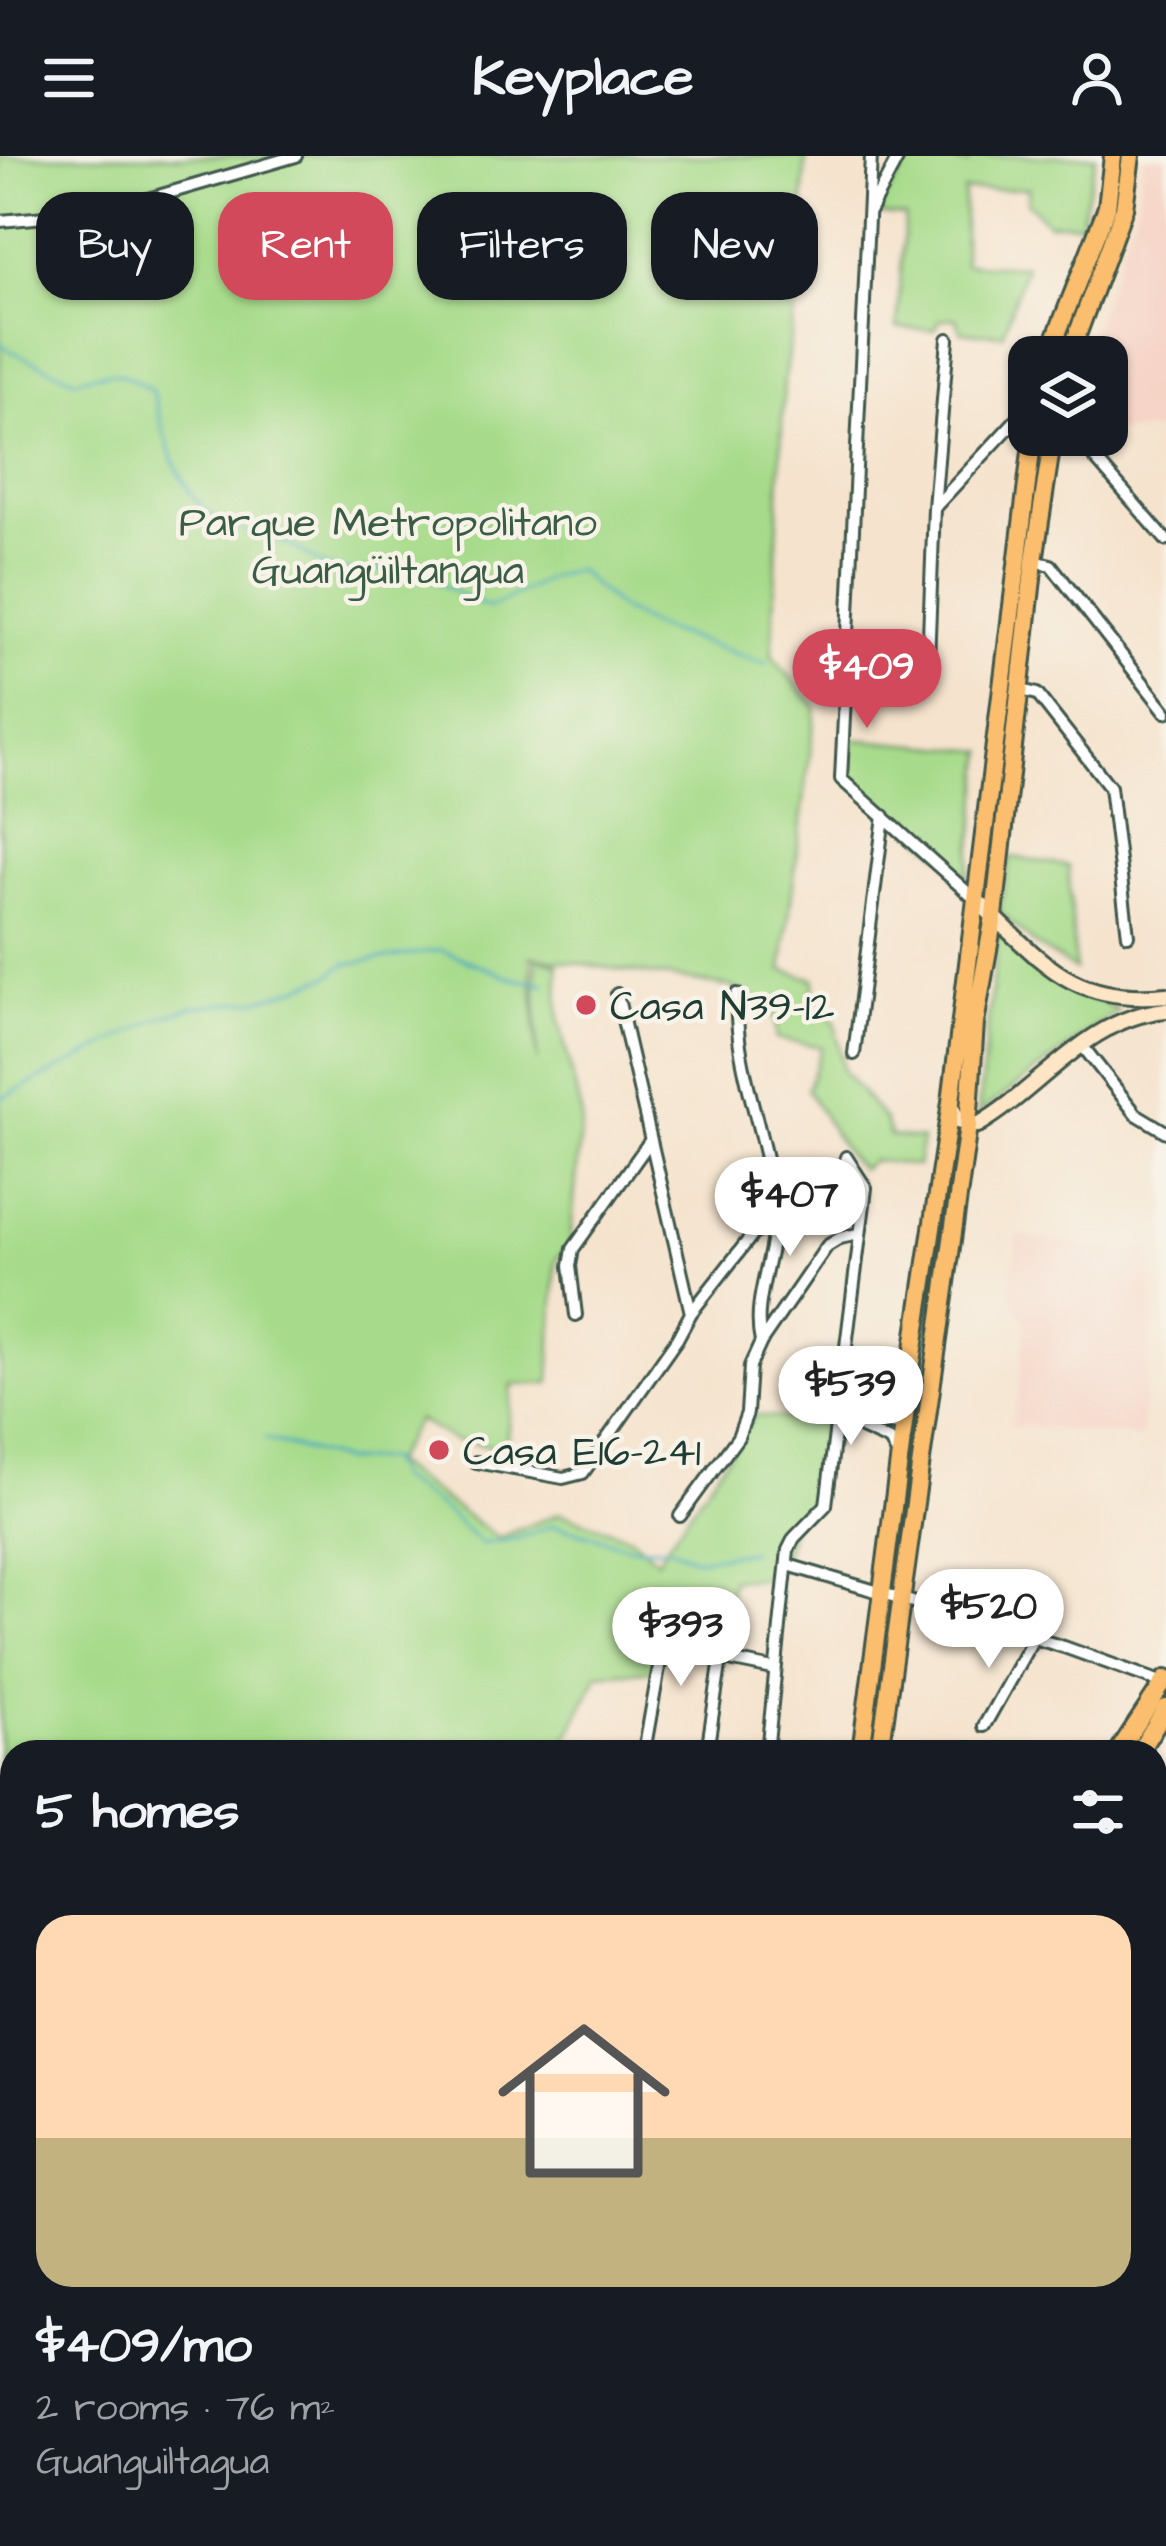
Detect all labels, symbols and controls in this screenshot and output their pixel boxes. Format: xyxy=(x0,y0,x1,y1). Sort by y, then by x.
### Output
text: Keyplace xyxy=(473,41,693,116)
icon: menu xyxy=(36,45,102,111)
icon: person xyxy=(1064,45,1130,111)
chip: Buy xyxy=(36,192,194,300)
chip: Rent xyxy=(218,192,393,300)
chip: Filters xyxy=(417,192,627,300)
chip: New xyxy=(651,192,818,300)
map controls xyxy=(1008,336,1128,456)
button: layers xyxy=(1008,336,1128,456)
park label: Parque Metropolitano Guangüiltangua xyxy=(179,495,597,601)
pin: $409 xyxy=(796,629,938,731)
text: $409 xyxy=(819,641,915,695)
place label: Casa N39-12 xyxy=(610,979,834,1037)
marker: Casa N39-12 xyxy=(573,992,599,1018)
pin: $407 xyxy=(719,1157,861,1259)
text: $407 xyxy=(742,1169,838,1223)
pin: $539 xyxy=(780,1346,922,1448)
text: $539 xyxy=(805,1358,897,1412)
place label: Casa E16-241 xyxy=(463,1424,701,1482)
marker: Casa E16-241 xyxy=(426,1437,452,1463)
pin: $520 xyxy=(918,1569,1060,1671)
text: $520 xyxy=(941,1581,1037,1635)
pin: $393 xyxy=(610,1587,752,1689)
text: $393 xyxy=(639,1599,723,1653)
text: 5 homes xyxy=(36,1777,239,1848)
icon: filters xyxy=(1065,1779,1131,1845)
icon: home xyxy=(476,1993,692,2209)
text: $409/mo xyxy=(36,2311,252,2382)
text: 2 rooms · 76 m² xyxy=(36,2382,335,2436)
text: Guanguiltagua xyxy=(36,2436,269,2490)

